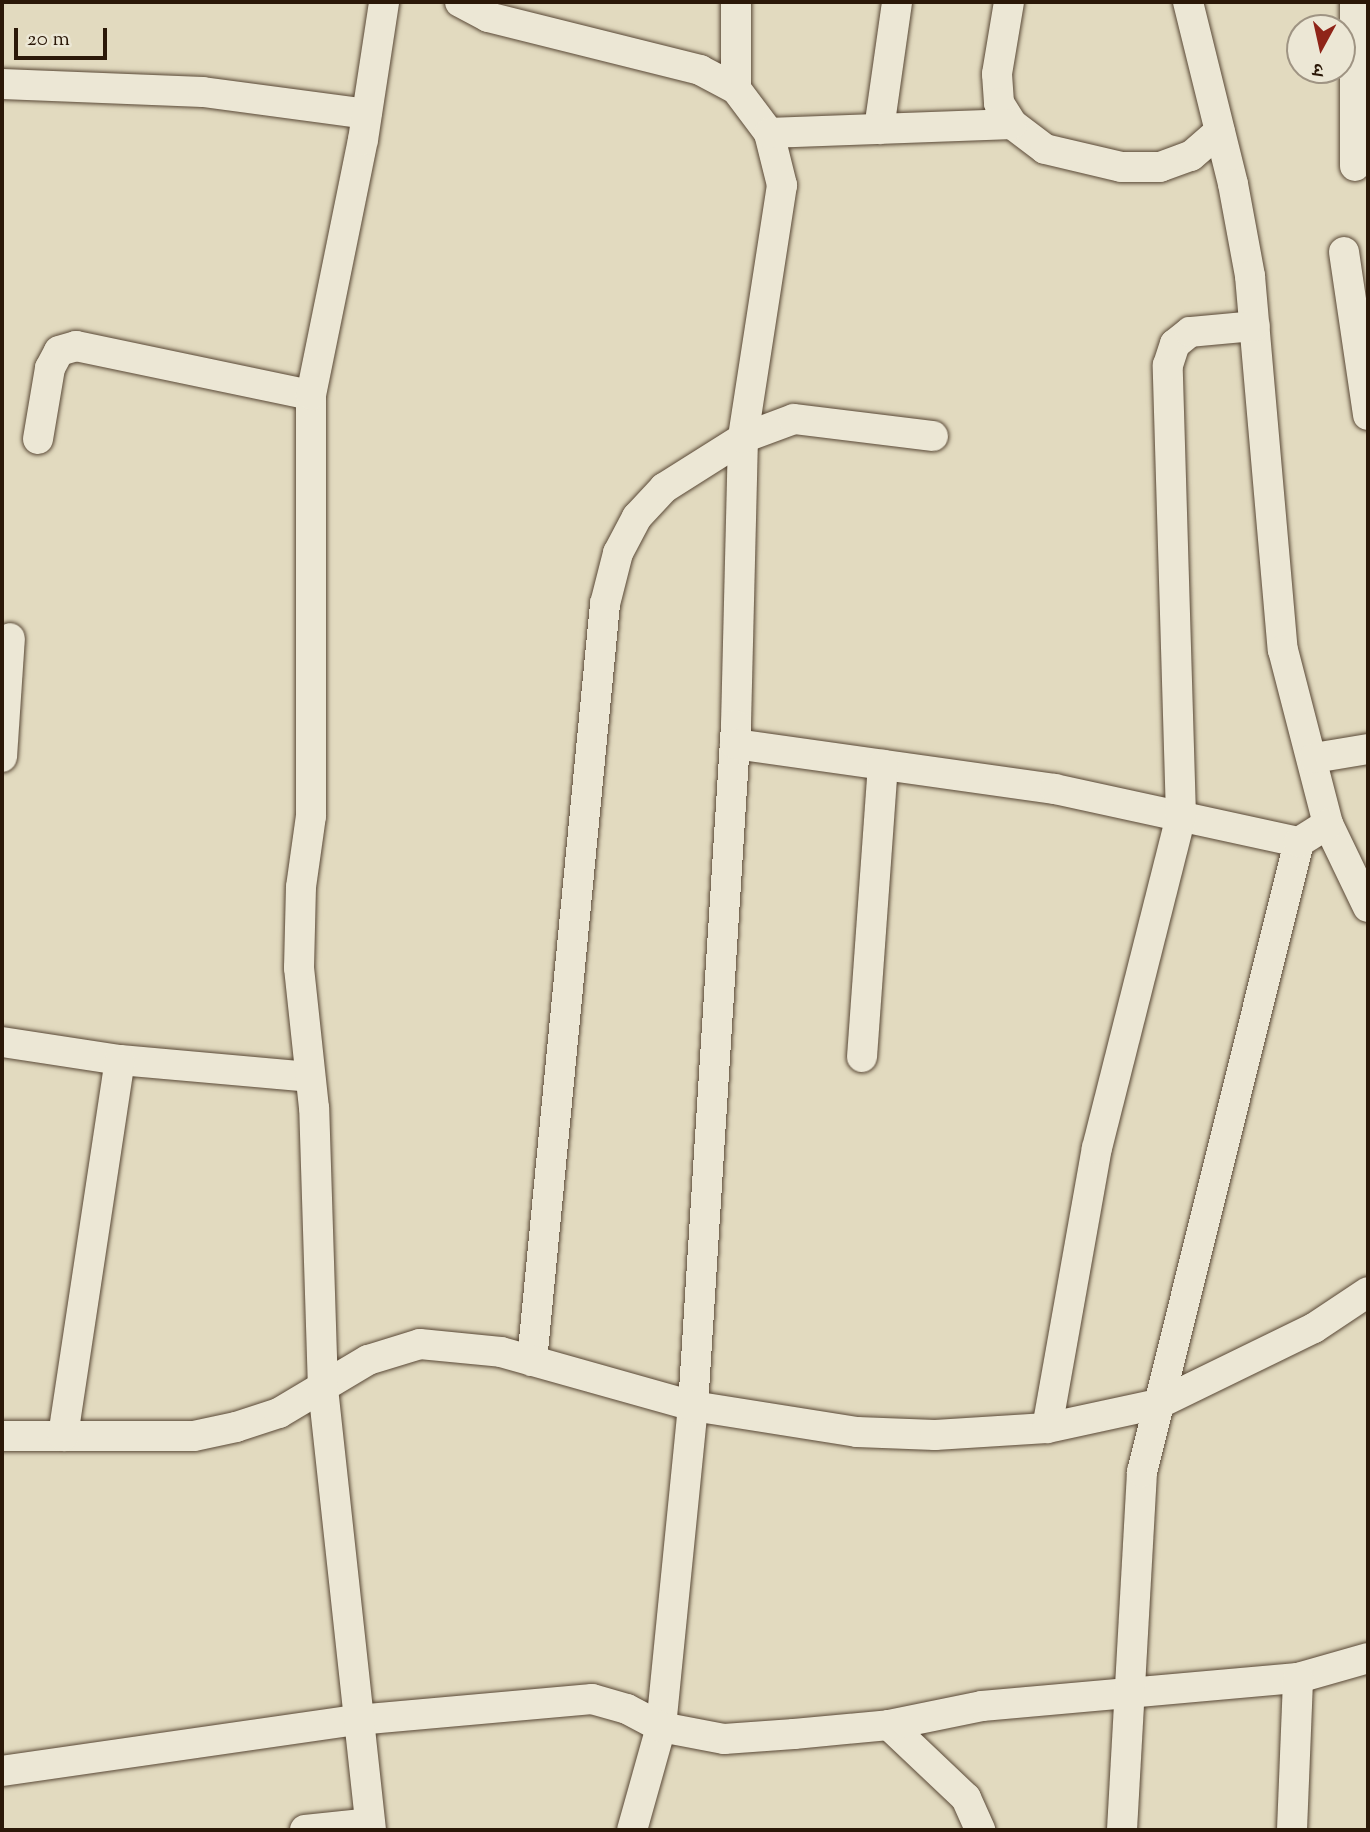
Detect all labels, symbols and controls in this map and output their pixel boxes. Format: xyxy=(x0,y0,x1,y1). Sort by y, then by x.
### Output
scale bar xyxy=(18,14,110,58)
north arrow xyxy=(1286,14,1356,84)
text: 20 m xyxy=(27,25,70,55)
text: उ xyxy=(1312,54,1325,82)

